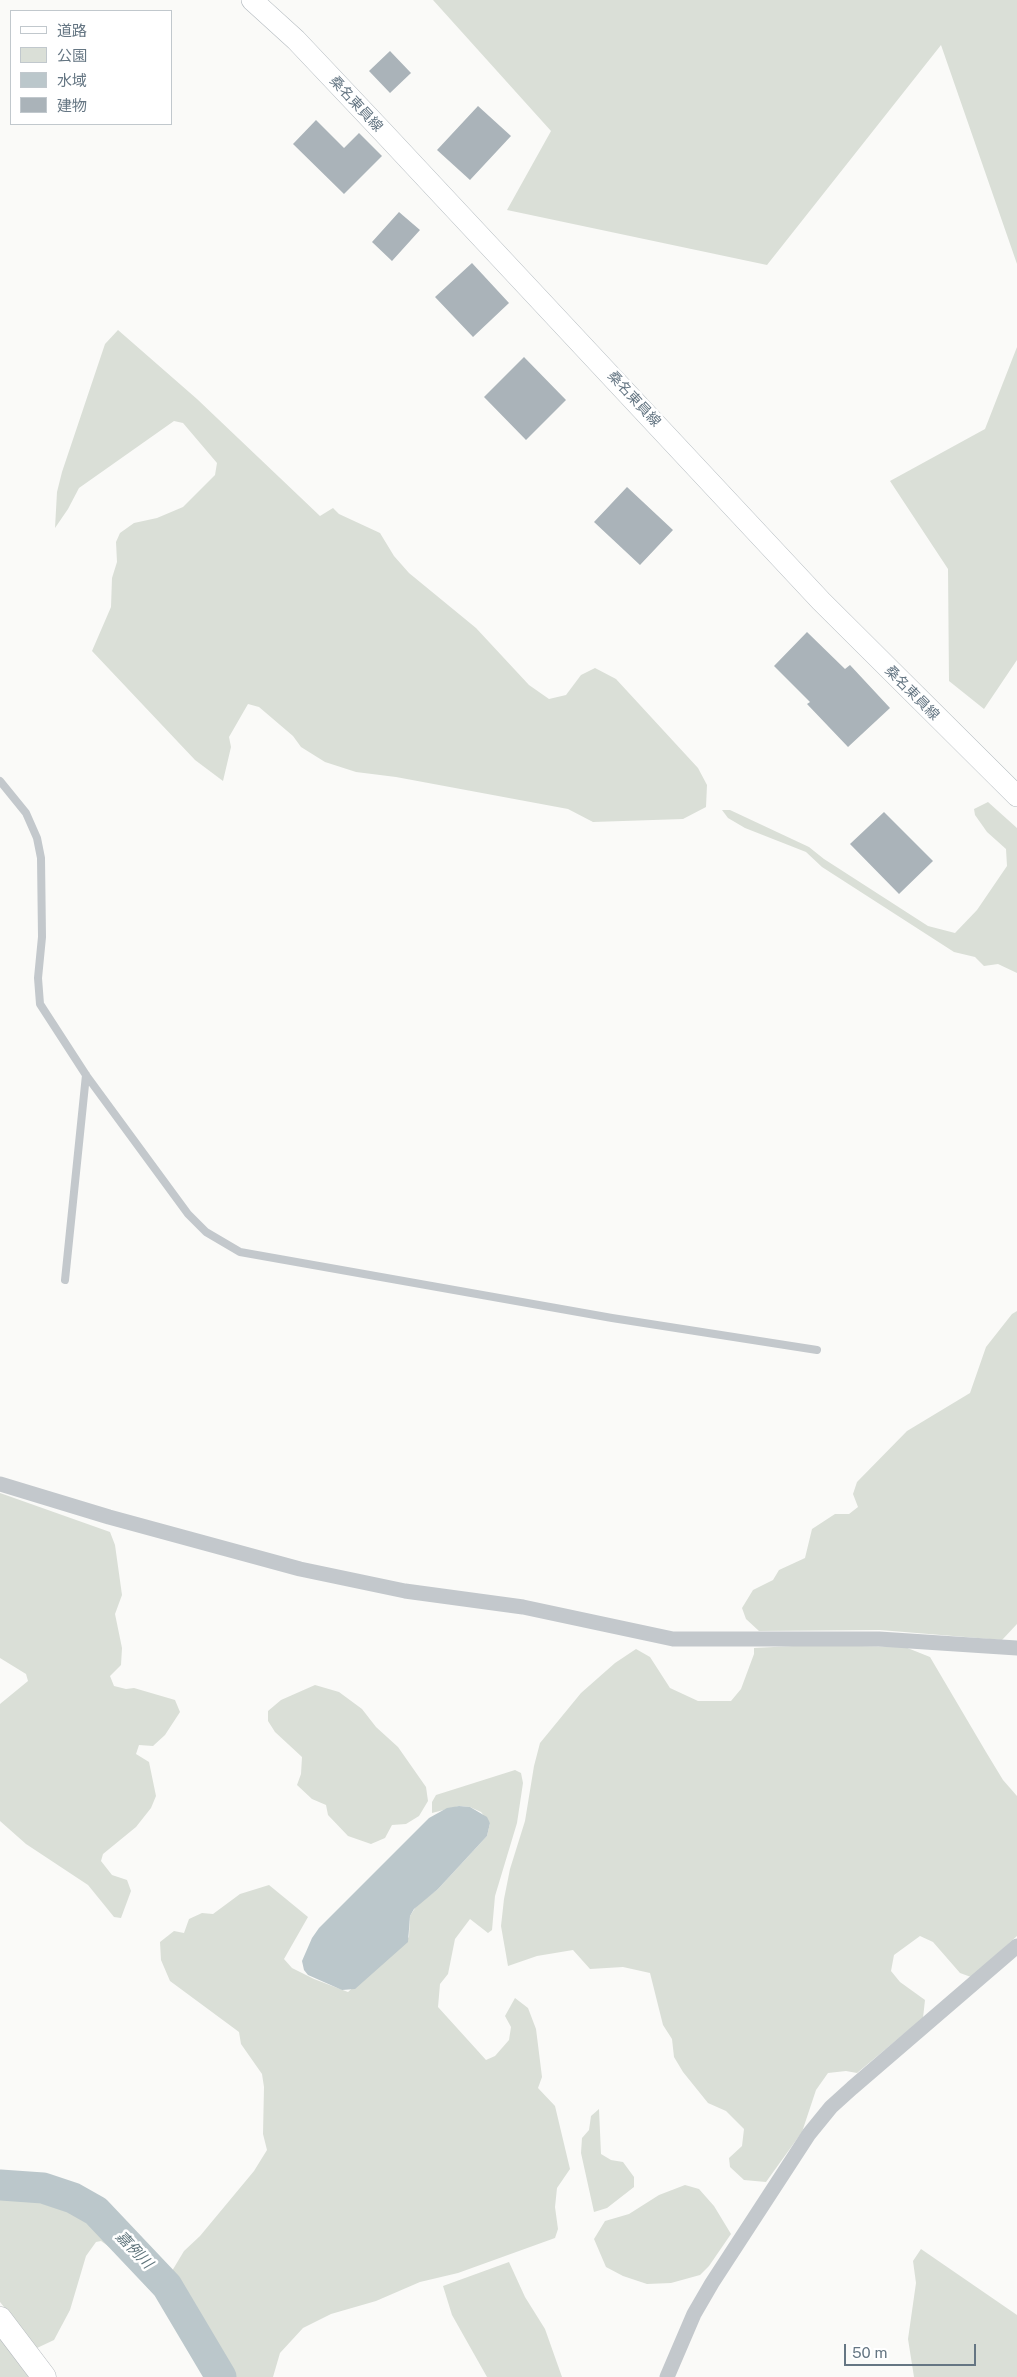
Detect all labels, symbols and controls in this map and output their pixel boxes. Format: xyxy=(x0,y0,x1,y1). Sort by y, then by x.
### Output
legend xyxy=(10,10,172,125)
text: 道路 xyxy=(57,22,87,39)
text: 公園 xyxy=(57,47,87,64)
text: 水域 xyxy=(57,72,87,89)
street label: 桑名東員線 xyxy=(326,73,386,135)
text: 建物 xyxy=(57,97,87,114)
street label: 桑名東員線 xyxy=(604,368,664,430)
street label: 桑名東員線 xyxy=(881,662,943,724)
water label: 嘉例川 xyxy=(112,2228,156,2272)
scale bar xyxy=(847,2334,980,2366)
text: 50 m xyxy=(852,2344,887,2361)

